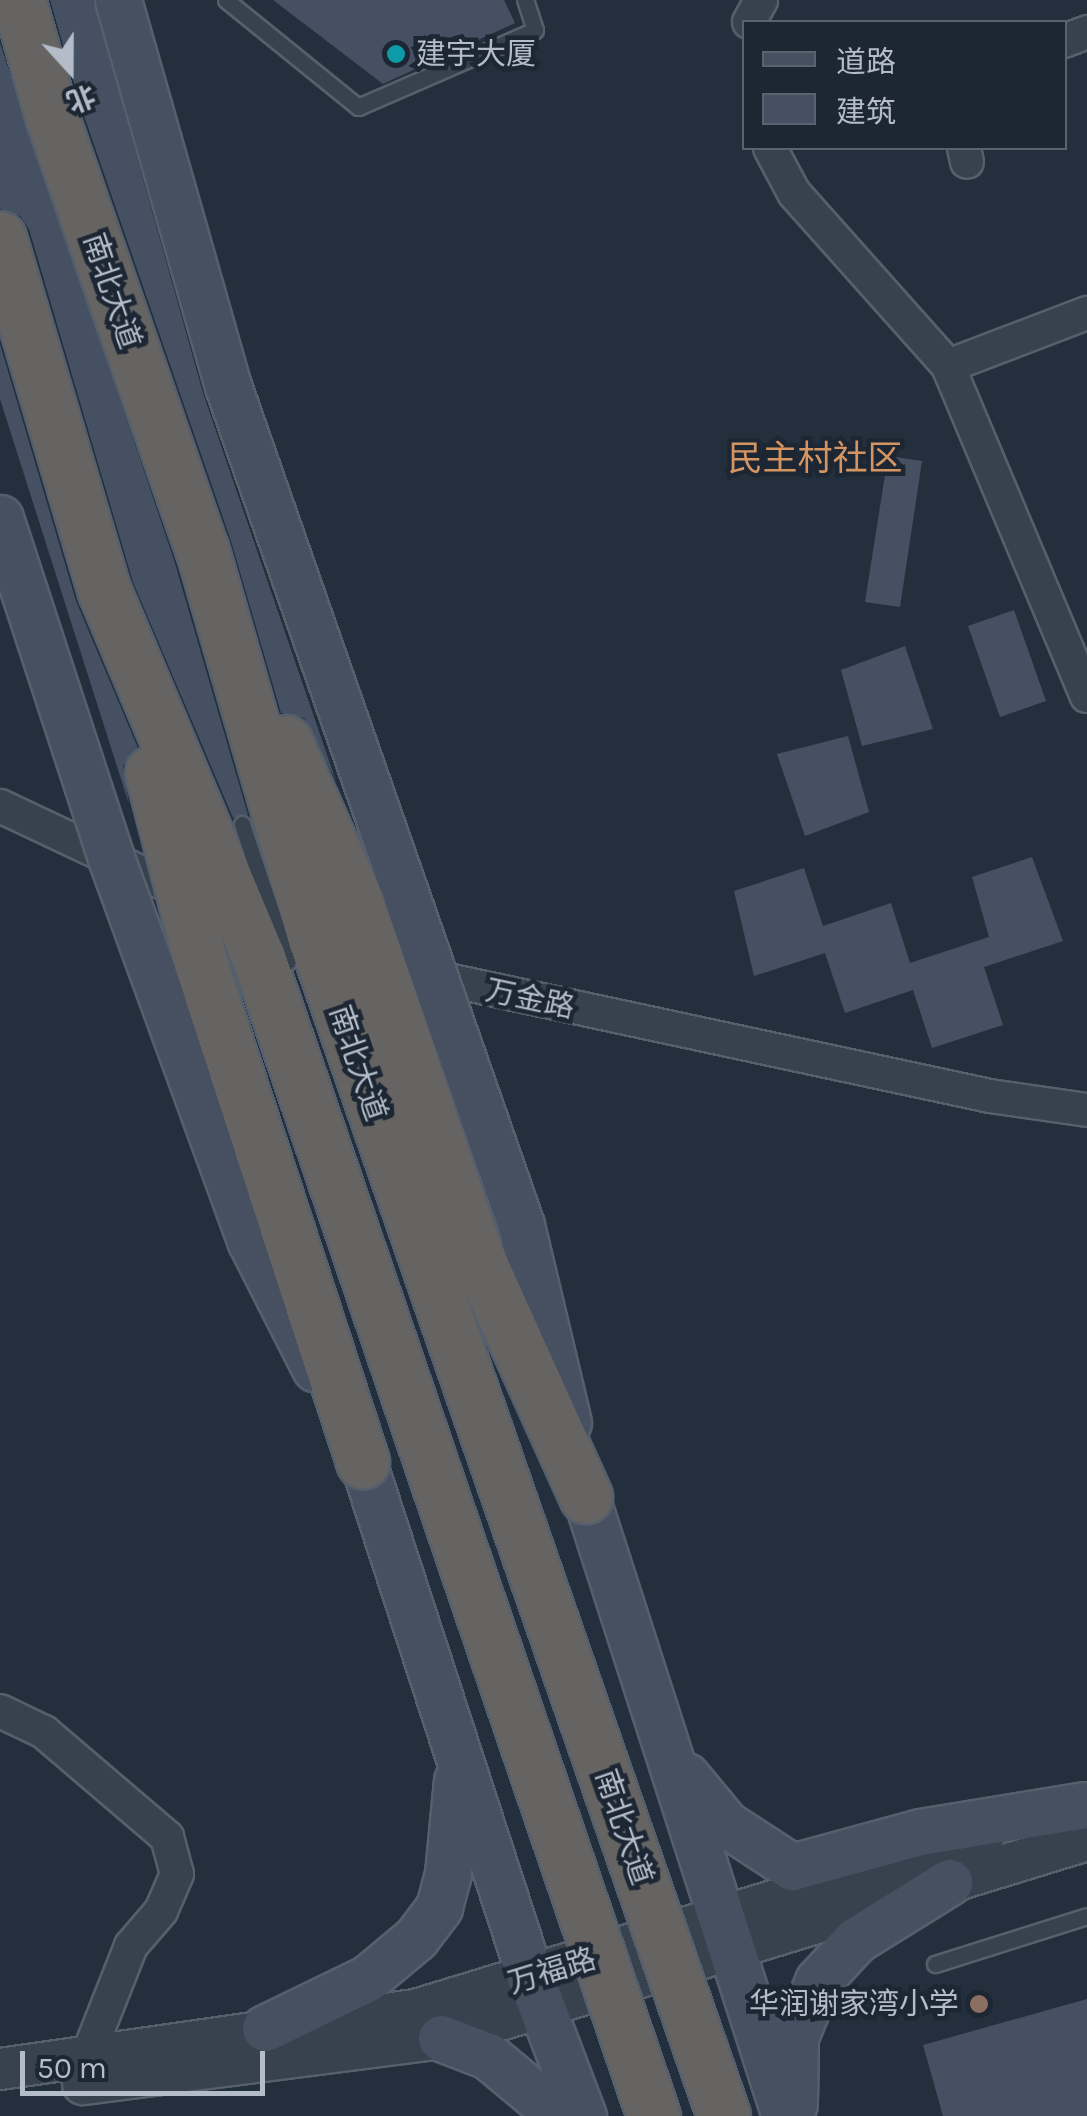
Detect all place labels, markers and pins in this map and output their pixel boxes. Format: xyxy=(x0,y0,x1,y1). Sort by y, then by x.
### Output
place label: 建宇大厦 xyxy=(416,36,536,72)
marker: 建宇大厦 xyxy=(385,43,407,65)
place label: 华润谢家湾小学 xyxy=(749,1986,959,2022)
marker: 华润谢家湾小学 xyxy=(968,1993,990,2015)

